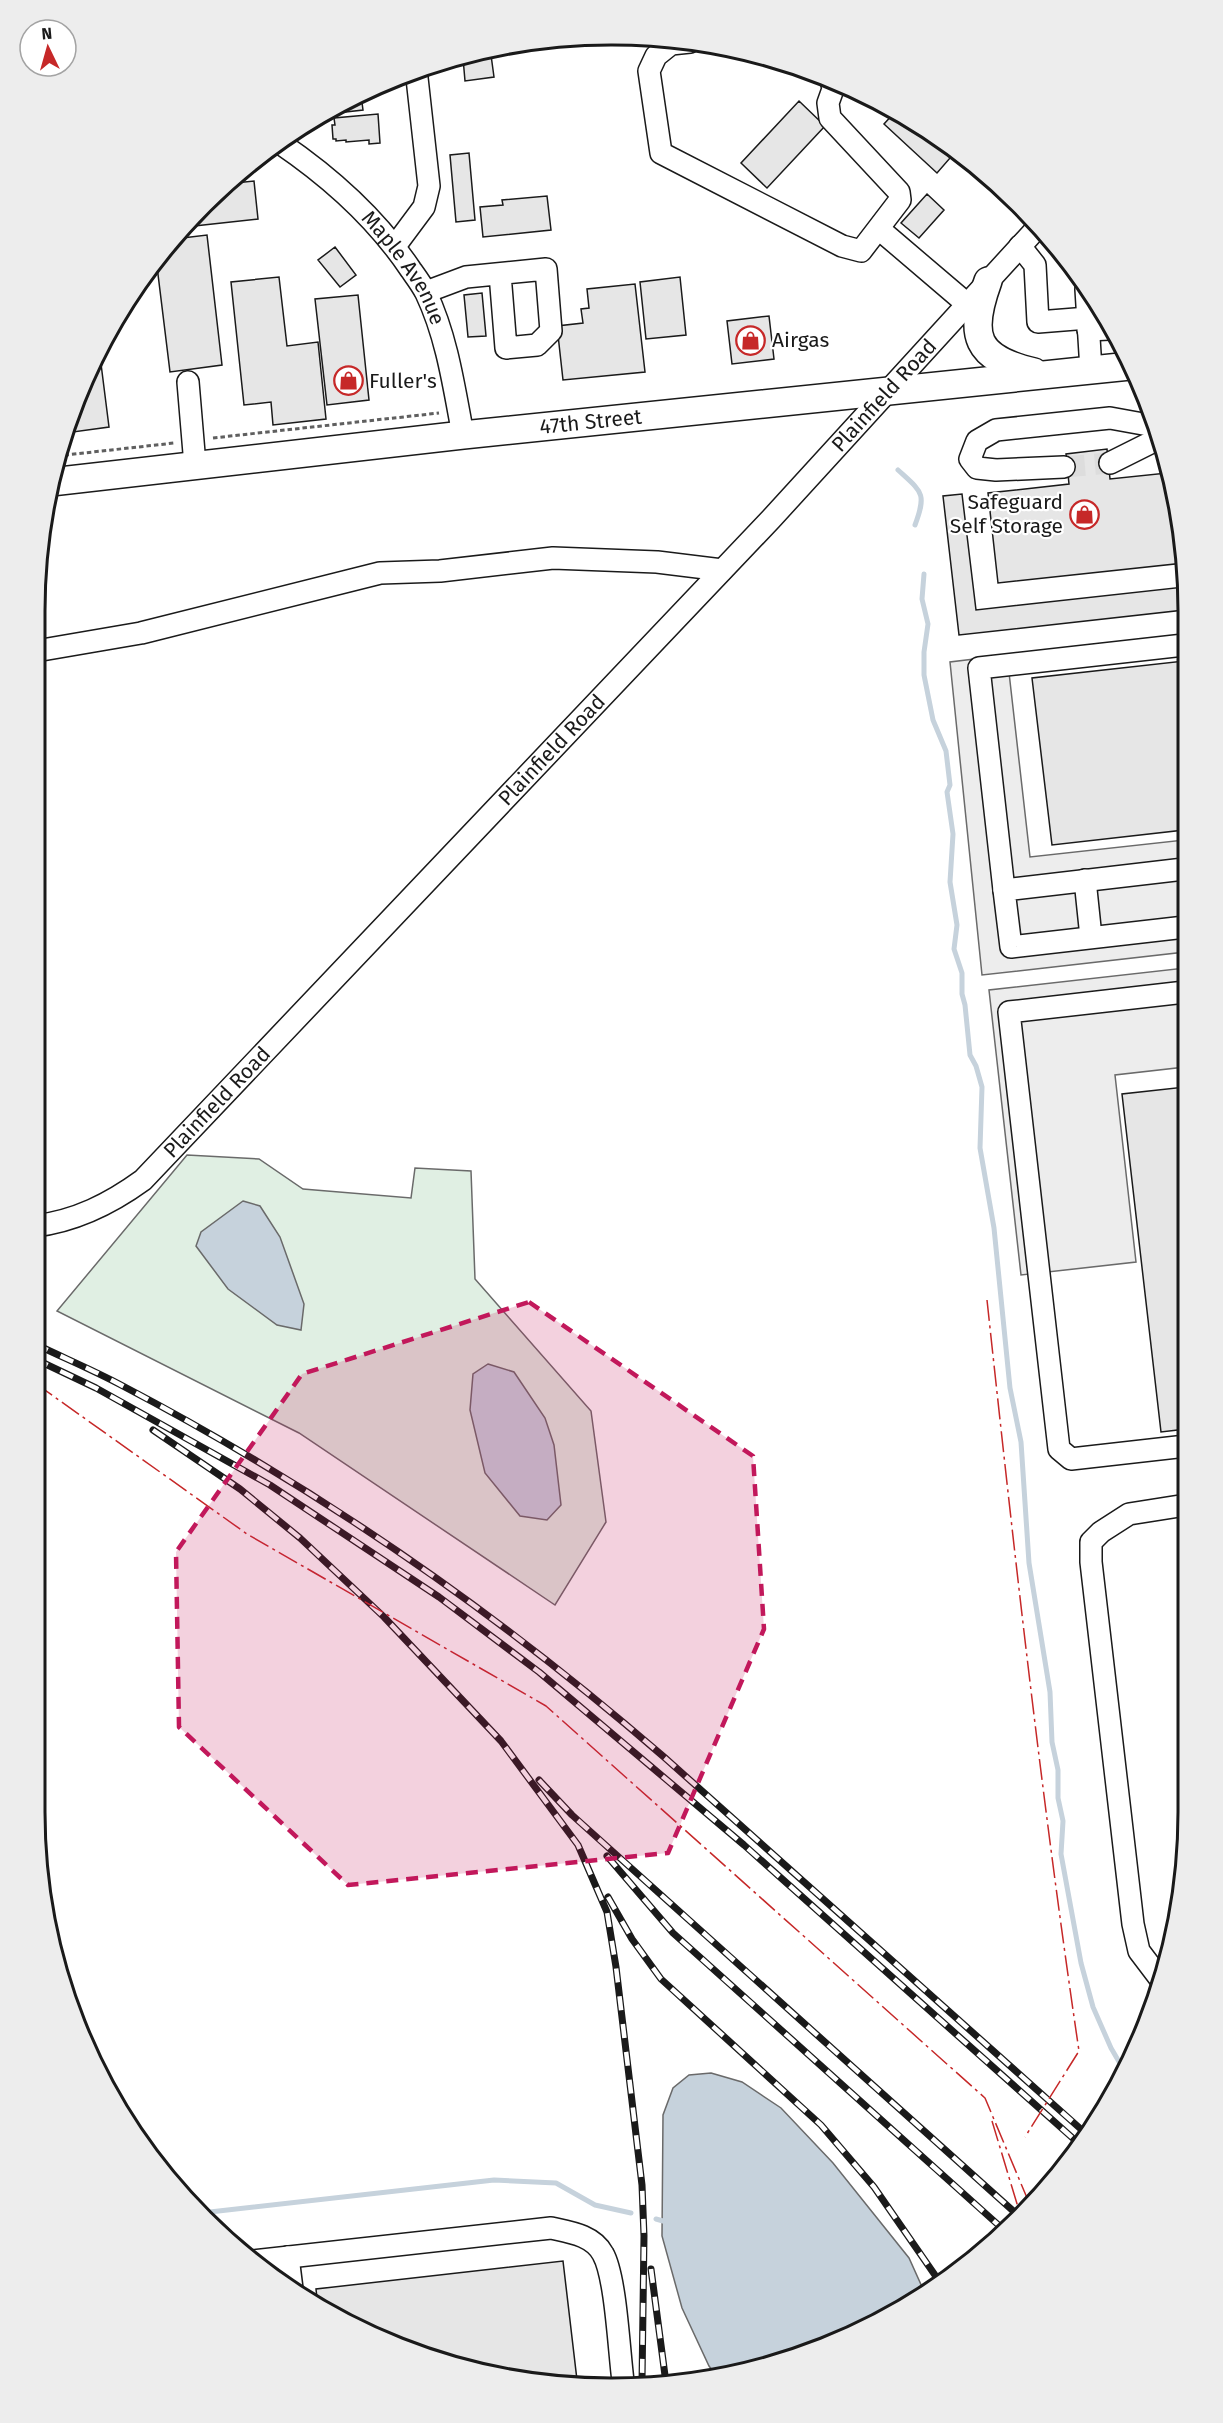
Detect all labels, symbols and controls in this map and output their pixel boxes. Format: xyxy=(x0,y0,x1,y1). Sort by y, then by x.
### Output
north arrow xyxy=(18,18,78,78)
text: N xyxy=(41,24,53,43)
street label: Maple Avenue xyxy=(356,205,451,328)
shop icon: Airgas xyxy=(735,324,767,356)
place label: Airgas xyxy=(772,327,829,353)
street label: Plainfield Road xyxy=(826,333,942,457)
shop icon: Fuller's xyxy=(332,365,364,397)
place label: Fuller's xyxy=(369,368,437,394)
street label: 47th Street xyxy=(538,404,643,440)
place label: Safeguard Self Storage xyxy=(950,489,1063,539)
shop icon: Safeguard Self Storage xyxy=(1068,498,1100,530)
street label: Plainfield Road xyxy=(493,689,611,811)
street label: Plainfield Road xyxy=(158,1041,276,1163)

